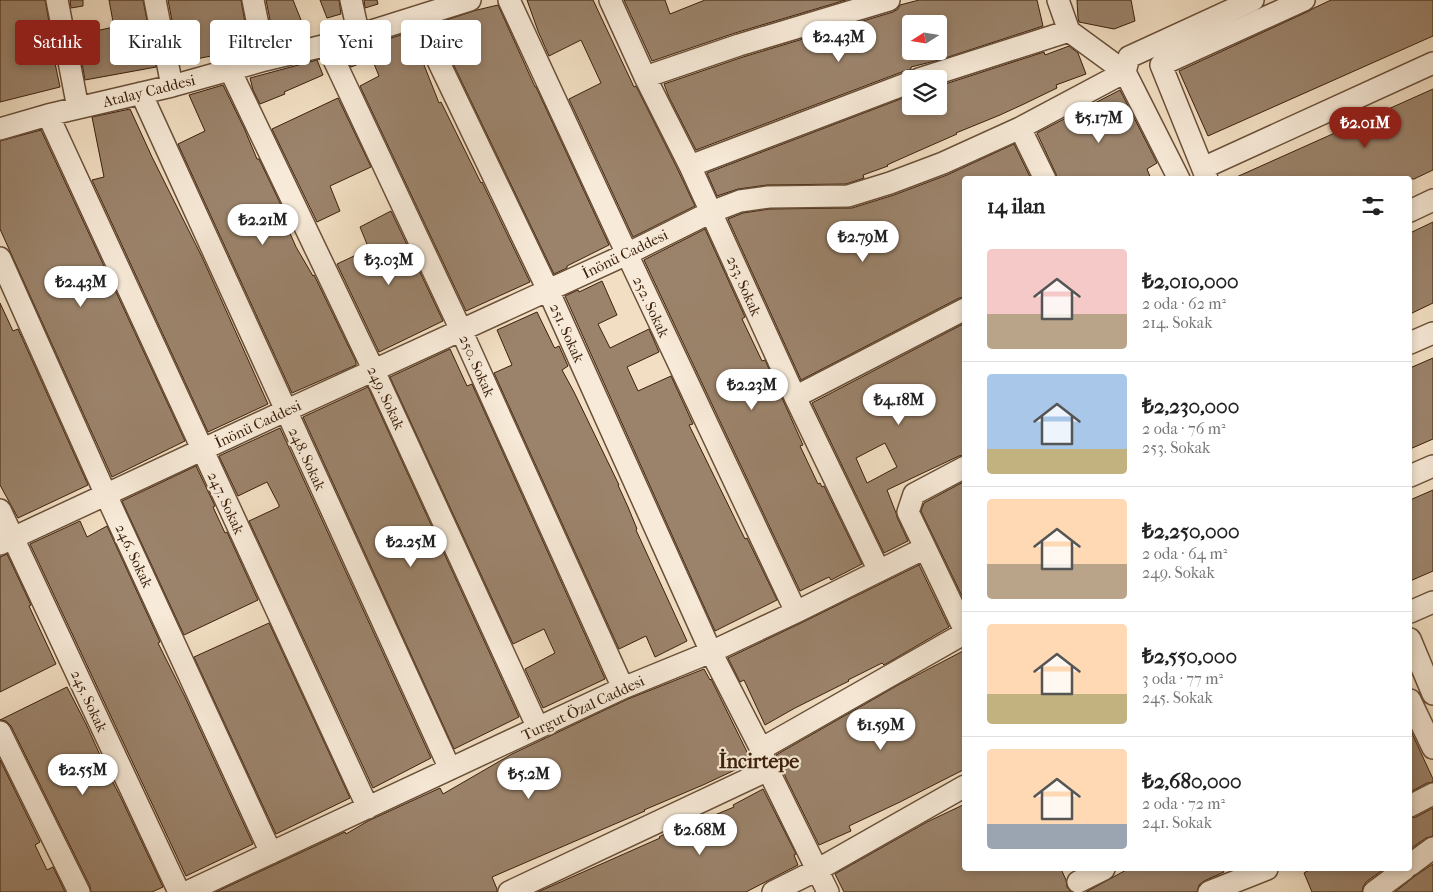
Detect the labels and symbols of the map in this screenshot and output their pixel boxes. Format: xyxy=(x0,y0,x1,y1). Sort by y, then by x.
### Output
north arrow xyxy=(902,15,948,60)
pin: ₺2.43M xyxy=(798,20,880,63)
street label: Atalay Caddesi xyxy=(100,71,198,111)
pin: ₺5.17M xyxy=(1058,102,1140,144)
pin: ₺2.01M xyxy=(1324,106,1406,149)
pin: ₺2.21M xyxy=(222,204,304,246)
pin: ₺2.79M xyxy=(822,220,904,263)
street label: İnönü Caddesi xyxy=(579,225,671,282)
pin: ₺3.03M xyxy=(348,244,430,286)
street label: 253. Sokak xyxy=(723,253,765,319)
pin: ₺2.43M xyxy=(40,266,122,308)
street label: 252. Sokak xyxy=(629,273,673,341)
street label: 251. Sokak xyxy=(546,300,588,366)
street label: 250. Sokak xyxy=(455,332,499,400)
street label: 249. Sokak xyxy=(363,363,409,433)
pin: ₺2.23M xyxy=(711,368,793,411)
pin: ₺4.18M xyxy=(858,384,940,426)
street label: İnönü Caddesi xyxy=(212,396,304,452)
street label: 248. Sokak xyxy=(285,424,330,494)
street label: 247. Sokak xyxy=(204,469,248,537)
street label: 246. Sokak xyxy=(111,521,157,591)
pin: ₺2.25M xyxy=(370,526,452,568)
street label: 245. Sokak xyxy=(67,667,111,735)
street label: Turgut Özal Caddesi xyxy=(519,671,648,744)
pin: ₺1.59M xyxy=(840,708,922,751)
district label: İncirtepe xyxy=(719,748,799,773)
pin: ₺2.55M xyxy=(42,754,124,796)
pin: ₺5.2M xyxy=(494,758,564,800)
pin: ₺2.68M xyxy=(659,814,741,856)

